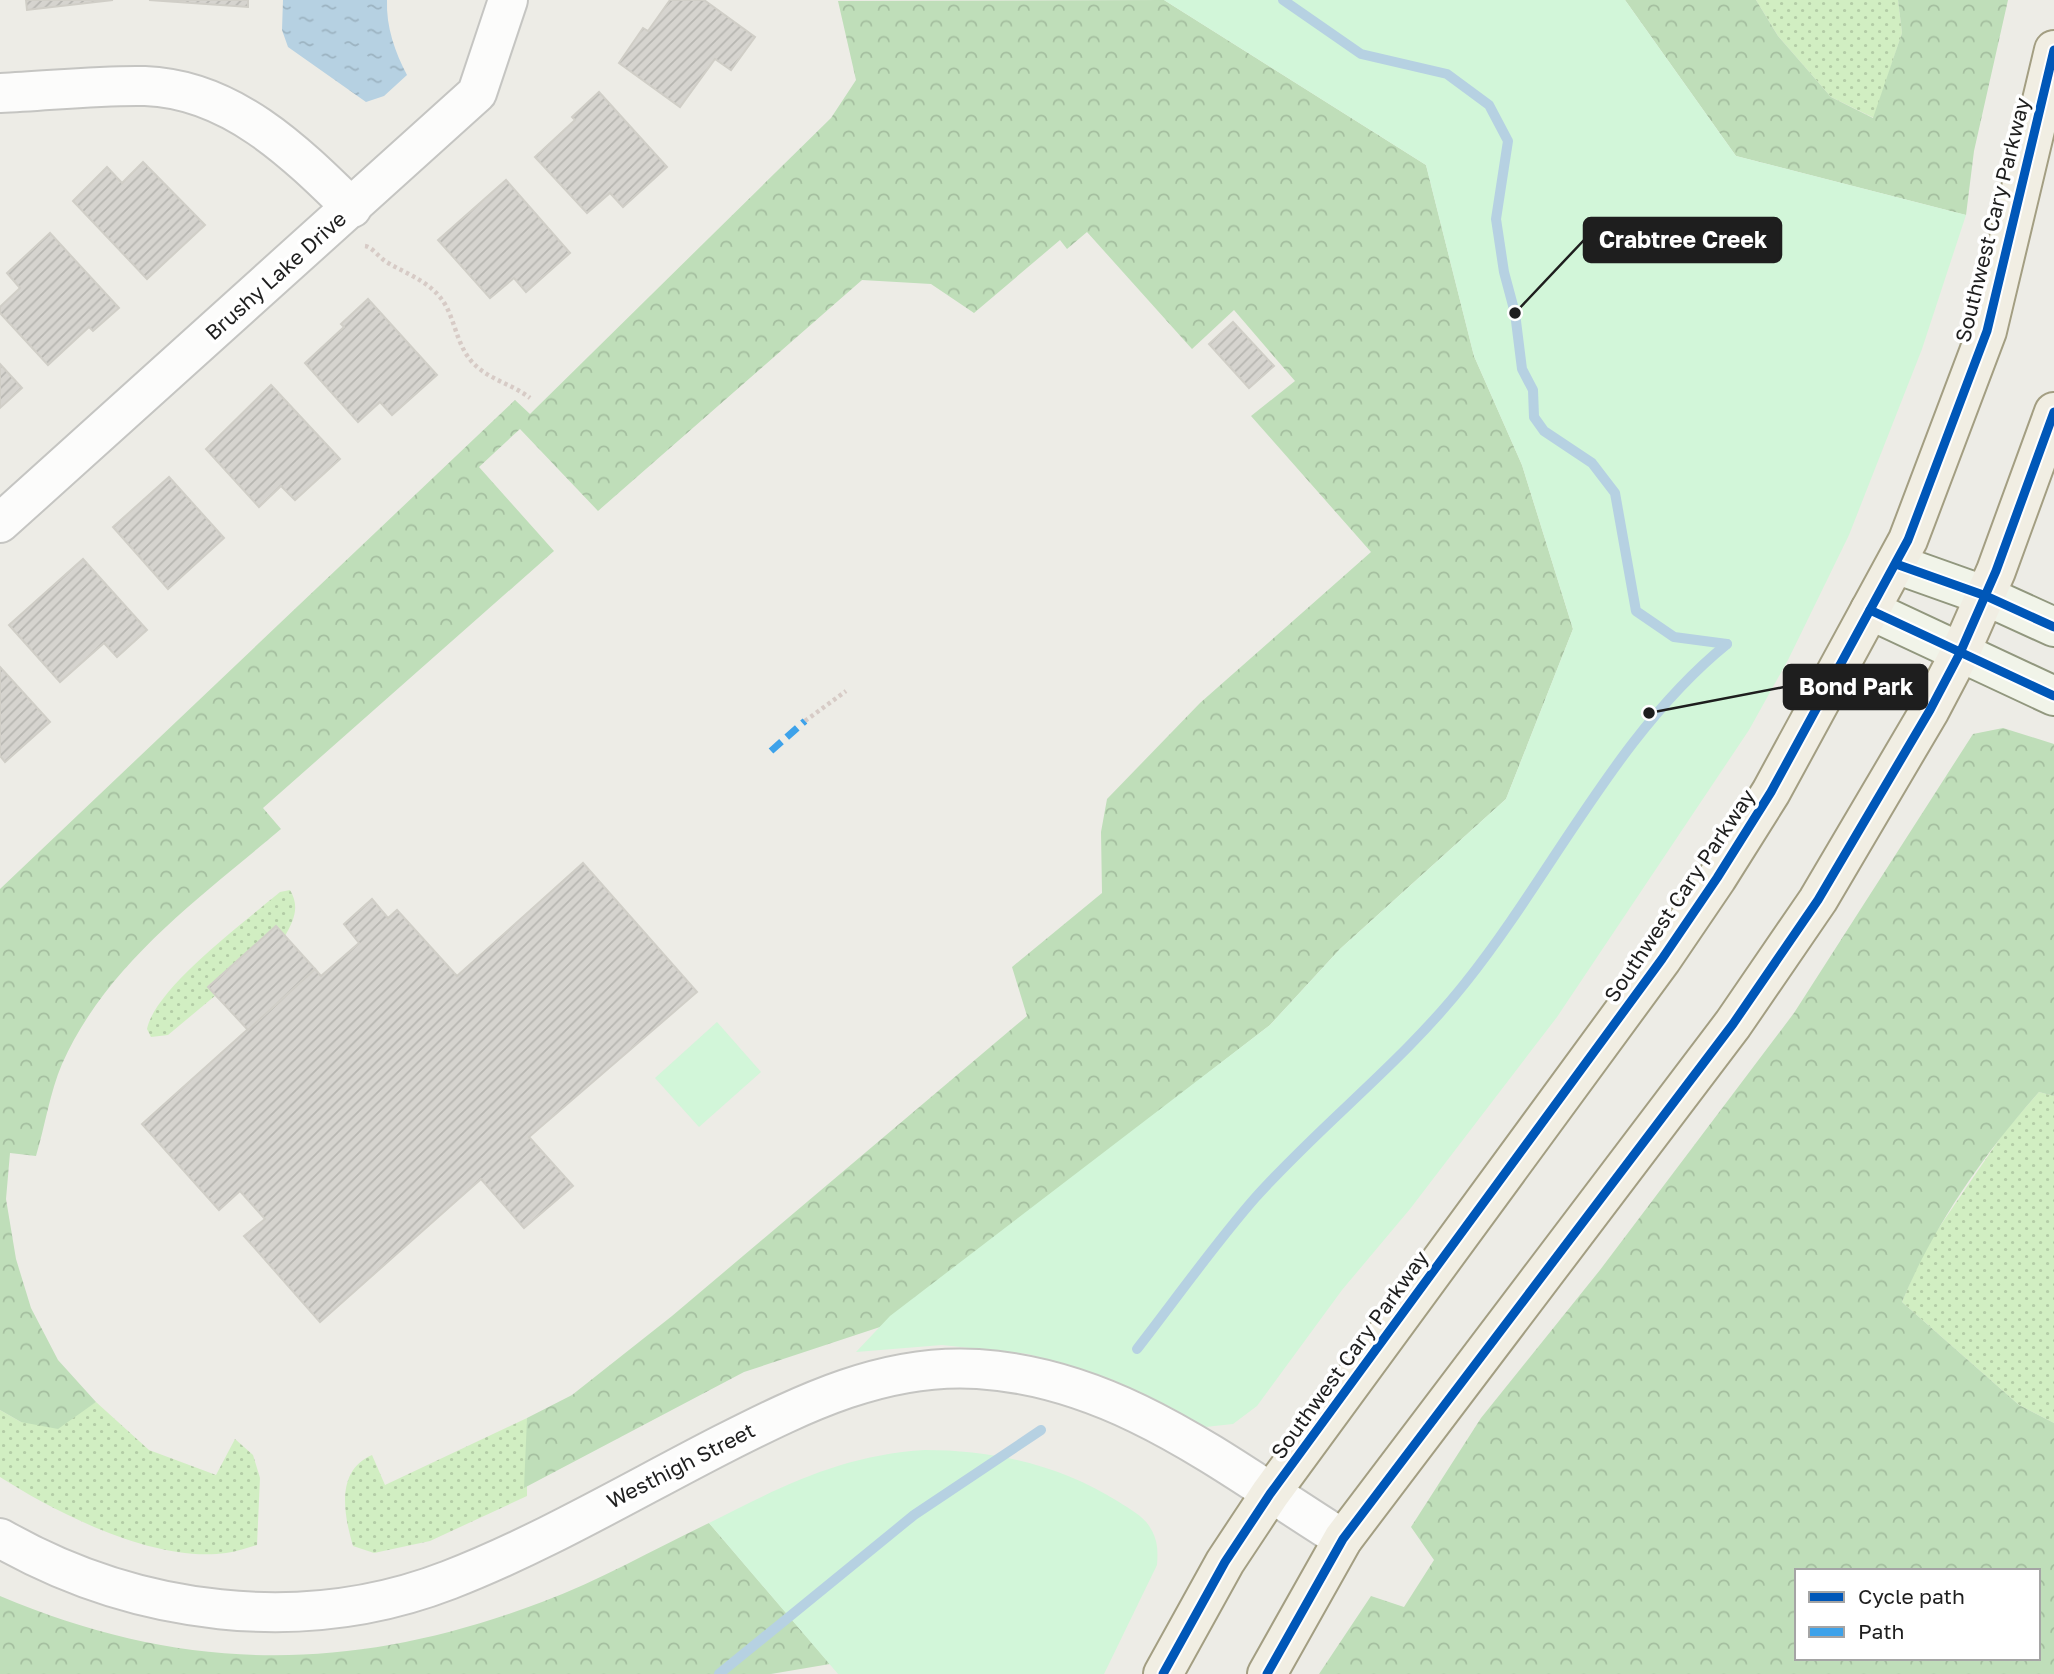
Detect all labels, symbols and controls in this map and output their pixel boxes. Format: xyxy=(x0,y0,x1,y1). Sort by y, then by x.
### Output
street label: Southwest Cary Parkway xyxy=(1949,95,2035,345)
street label: Brushy Lake Drive xyxy=(200,205,351,345)
callout: Crabtree Creek xyxy=(1584,218,1781,262)
text: Crabtree Creek xyxy=(1599,225,1768,253)
callout: Bond Park xyxy=(1784,665,1927,709)
text: Bond Park xyxy=(1799,672,1914,700)
street label: Southwest Cary Parkway xyxy=(1598,784,1760,1007)
street label: Southwest Cary Parkway xyxy=(1265,1245,1434,1464)
street label: Westhigh Street xyxy=(602,1417,759,1514)
legend xyxy=(1795,1569,2040,1660)
text: Cycle path xyxy=(1858,1583,1965,1609)
text: Path xyxy=(1858,1618,1905,1644)

